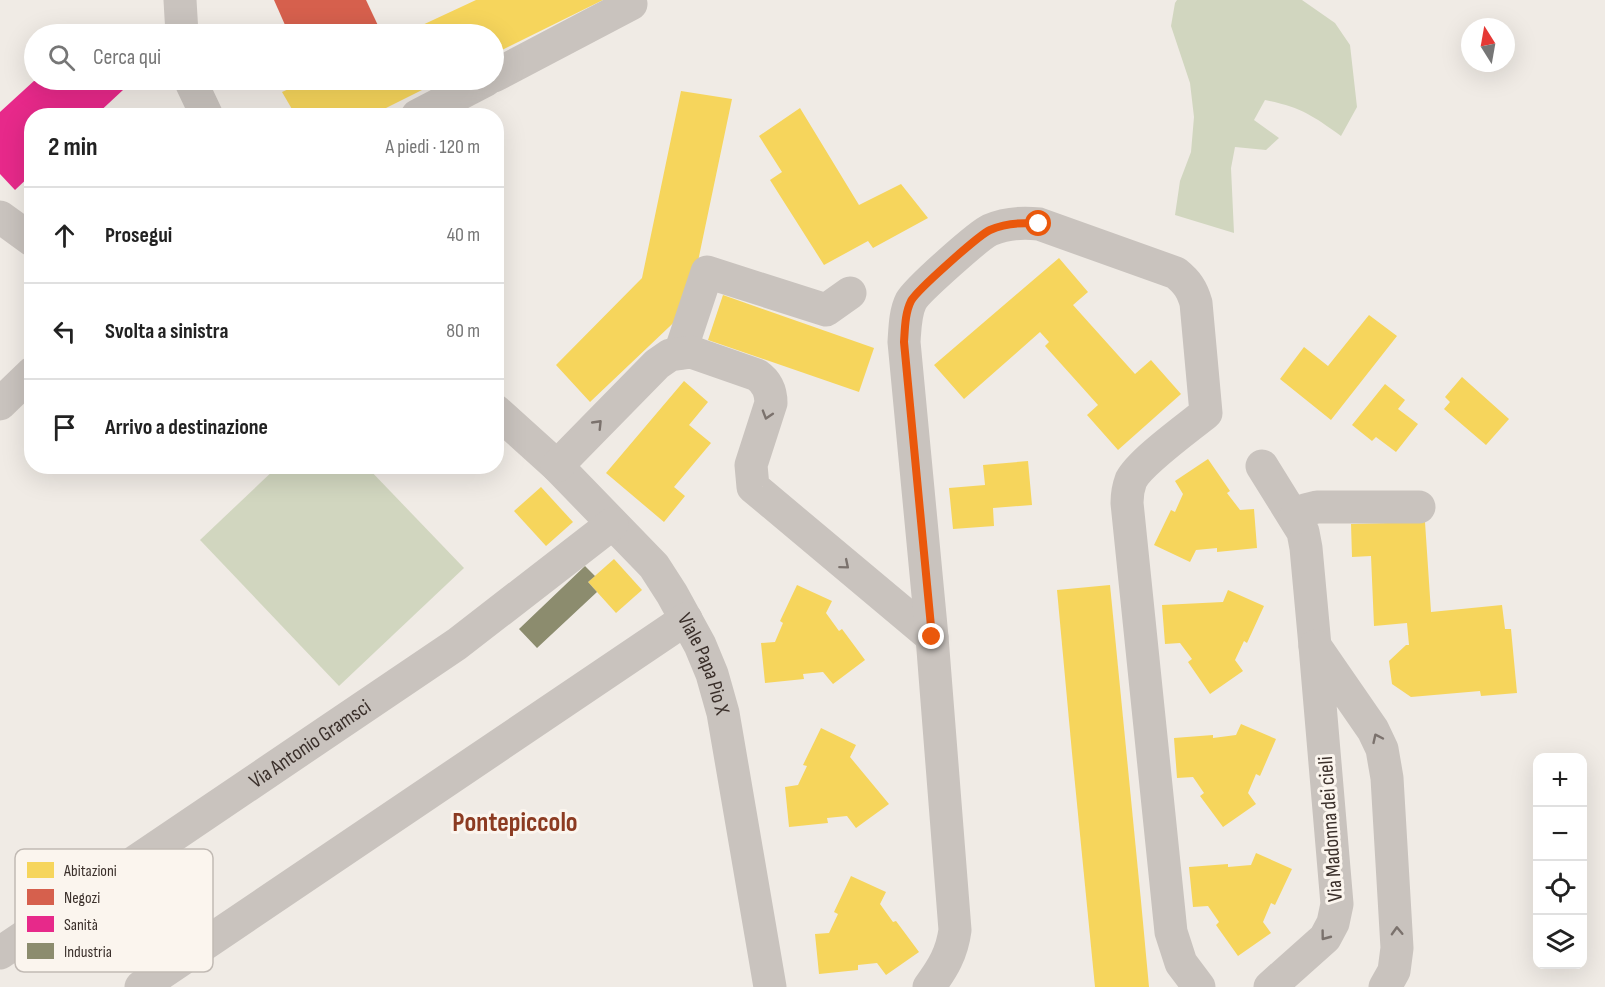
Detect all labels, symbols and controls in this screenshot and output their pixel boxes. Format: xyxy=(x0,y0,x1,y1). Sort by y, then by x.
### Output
north arrow xyxy=(1461,18,1515,72)
search box xyxy=(24,24,504,90)
icon: search xyxy=(45,41,78,74)
text: Cerca qui xyxy=(93,44,161,71)
text: 2 min xyxy=(48,132,98,163)
text: A piedi · 120 m xyxy=(385,135,480,159)
route start xyxy=(1025,210,1051,236)
icon: ahead xyxy=(48,219,81,252)
text: Prosegui xyxy=(105,222,172,249)
text: 40 m xyxy=(447,223,480,247)
icon: left xyxy=(48,315,81,348)
text: Svolta a sinistra xyxy=(105,318,228,345)
text: 80 m xyxy=(446,319,480,343)
one-way arrow xyxy=(762,409,774,420)
icon: arrive xyxy=(48,411,81,444)
text: Arrivo a destinazione xyxy=(105,414,268,441)
one-way arrow xyxy=(591,421,602,431)
one-way arrow xyxy=(838,558,849,569)
street label: Viale Papa Pio X xyxy=(672,609,735,718)
route end xyxy=(918,623,944,649)
street label: Via Antonio Gramsci xyxy=(245,694,375,794)
one-way arrow xyxy=(1372,733,1384,744)
map controls xyxy=(1533,753,1587,969)
button: + xyxy=(1533,753,1587,807)
street label: Via Madonna dei cieli xyxy=(1313,755,1348,902)
district label: Pontepiccolo xyxy=(452,807,578,839)
button: − xyxy=(1533,807,1587,861)
legend xyxy=(15,849,213,972)
button: locate xyxy=(1533,861,1587,915)
text: Abitazioni xyxy=(63,862,117,881)
text: Negozi xyxy=(64,889,100,908)
button: layers xyxy=(1533,915,1587,969)
text: Sanità xyxy=(64,916,98,935)
one-way arrow xyxy=(1390,926,1403,935)
one-way arrow xyxy=(1321,929,1332,940)
text: Industria xyxy=(64,943,112,962)

